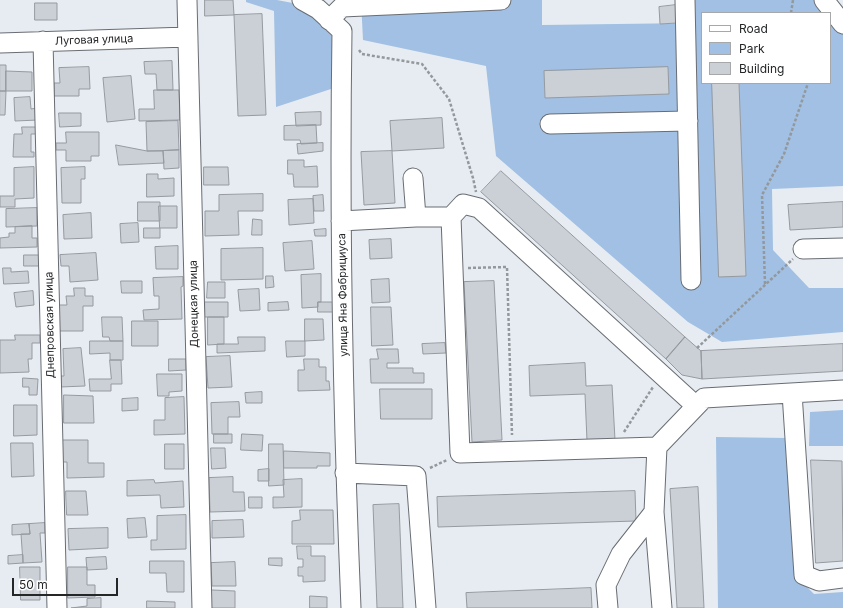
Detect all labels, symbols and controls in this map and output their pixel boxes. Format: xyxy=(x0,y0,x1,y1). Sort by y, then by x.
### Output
legend xyxy=(701,12,831,84)
text: Road xyxy=(739,21,768,36)
street label: Луговая улица xyxy=(55,32,133,48)
text: Park xyxy=(739,41,765,56)
text: Building xyxy=(739,61,784,76)
street label: улица Яна Фабрициуса xyxy=(335,233,351,357)
street label: Донецкая улица xyxy=(187,260,201,348)
street label: Днепровская улица xyxy=(42,271,58,379)
scale bar xyxy=(14,570,120,596)
text: 50 m xyxy=(19,577,48,592)

